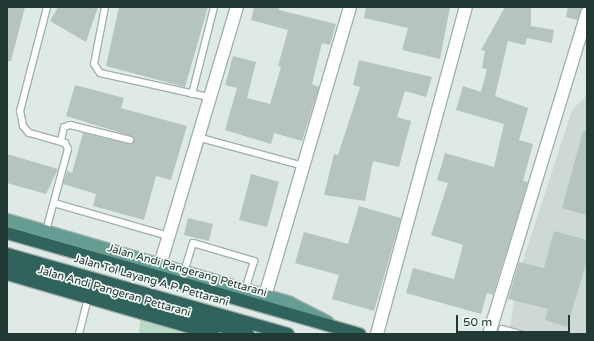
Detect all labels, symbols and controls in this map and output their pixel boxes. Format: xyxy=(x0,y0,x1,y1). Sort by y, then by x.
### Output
street label: Jalan Andi Pangerang Pettarani xyxy=(106,242,268,300)
street label: Jalan Tol Layang A.P. Pettarani xyxy=(72,253,230,309)
street label: Jalan Andi Pangeran Pettarani xyxy=(36,264,192,320)
scale bar xyxy=(458,307,572,333)
text: 50 m xyxy=(463,315,492,329)

